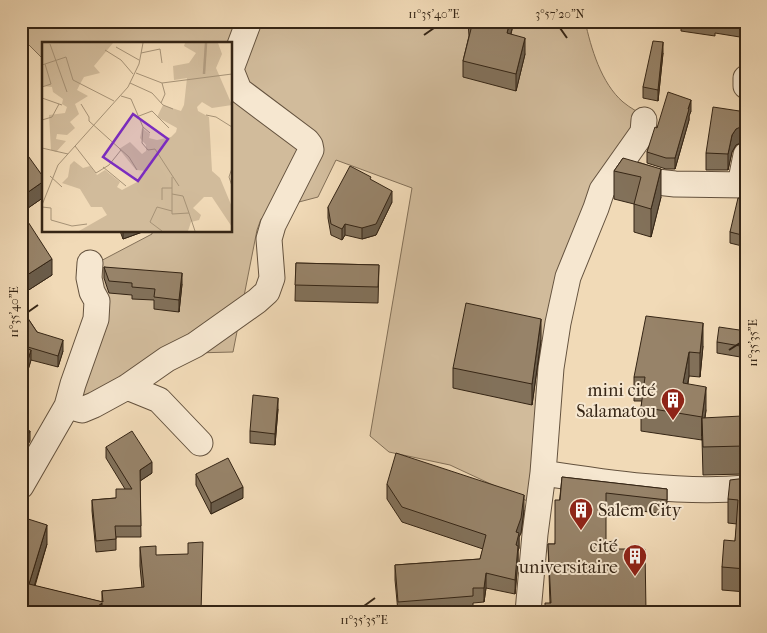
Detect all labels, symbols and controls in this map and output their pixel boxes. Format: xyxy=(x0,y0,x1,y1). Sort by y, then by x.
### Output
text: 11°35'40"E xyxy=(408,7,460,21)
text: 3°57'20"N xyxy=(535,7,585,21)
inset map xyxy=(42,42,232,232)
text: 11°35'40"E xyxy=(7,286,21,338)
text: 11°35'35"E xyxy=(746,319,760,367)
place label: mini cité Salamatou xyxy=(576,380,656,422)
building icon: mini cité Salamatou xyxy=(660,387,686,421)
building icon: Salem City xyxy=(568,497,594,531)
place label: Salem City xyxy=(598,500,683,521)
place label: cité universitaire xyxy=(518,536,618,578)
building icon: cité universitaire xyxy=(622,543,648,577)
text: 11°35'35"E xyxy=(340,613,388,627)

